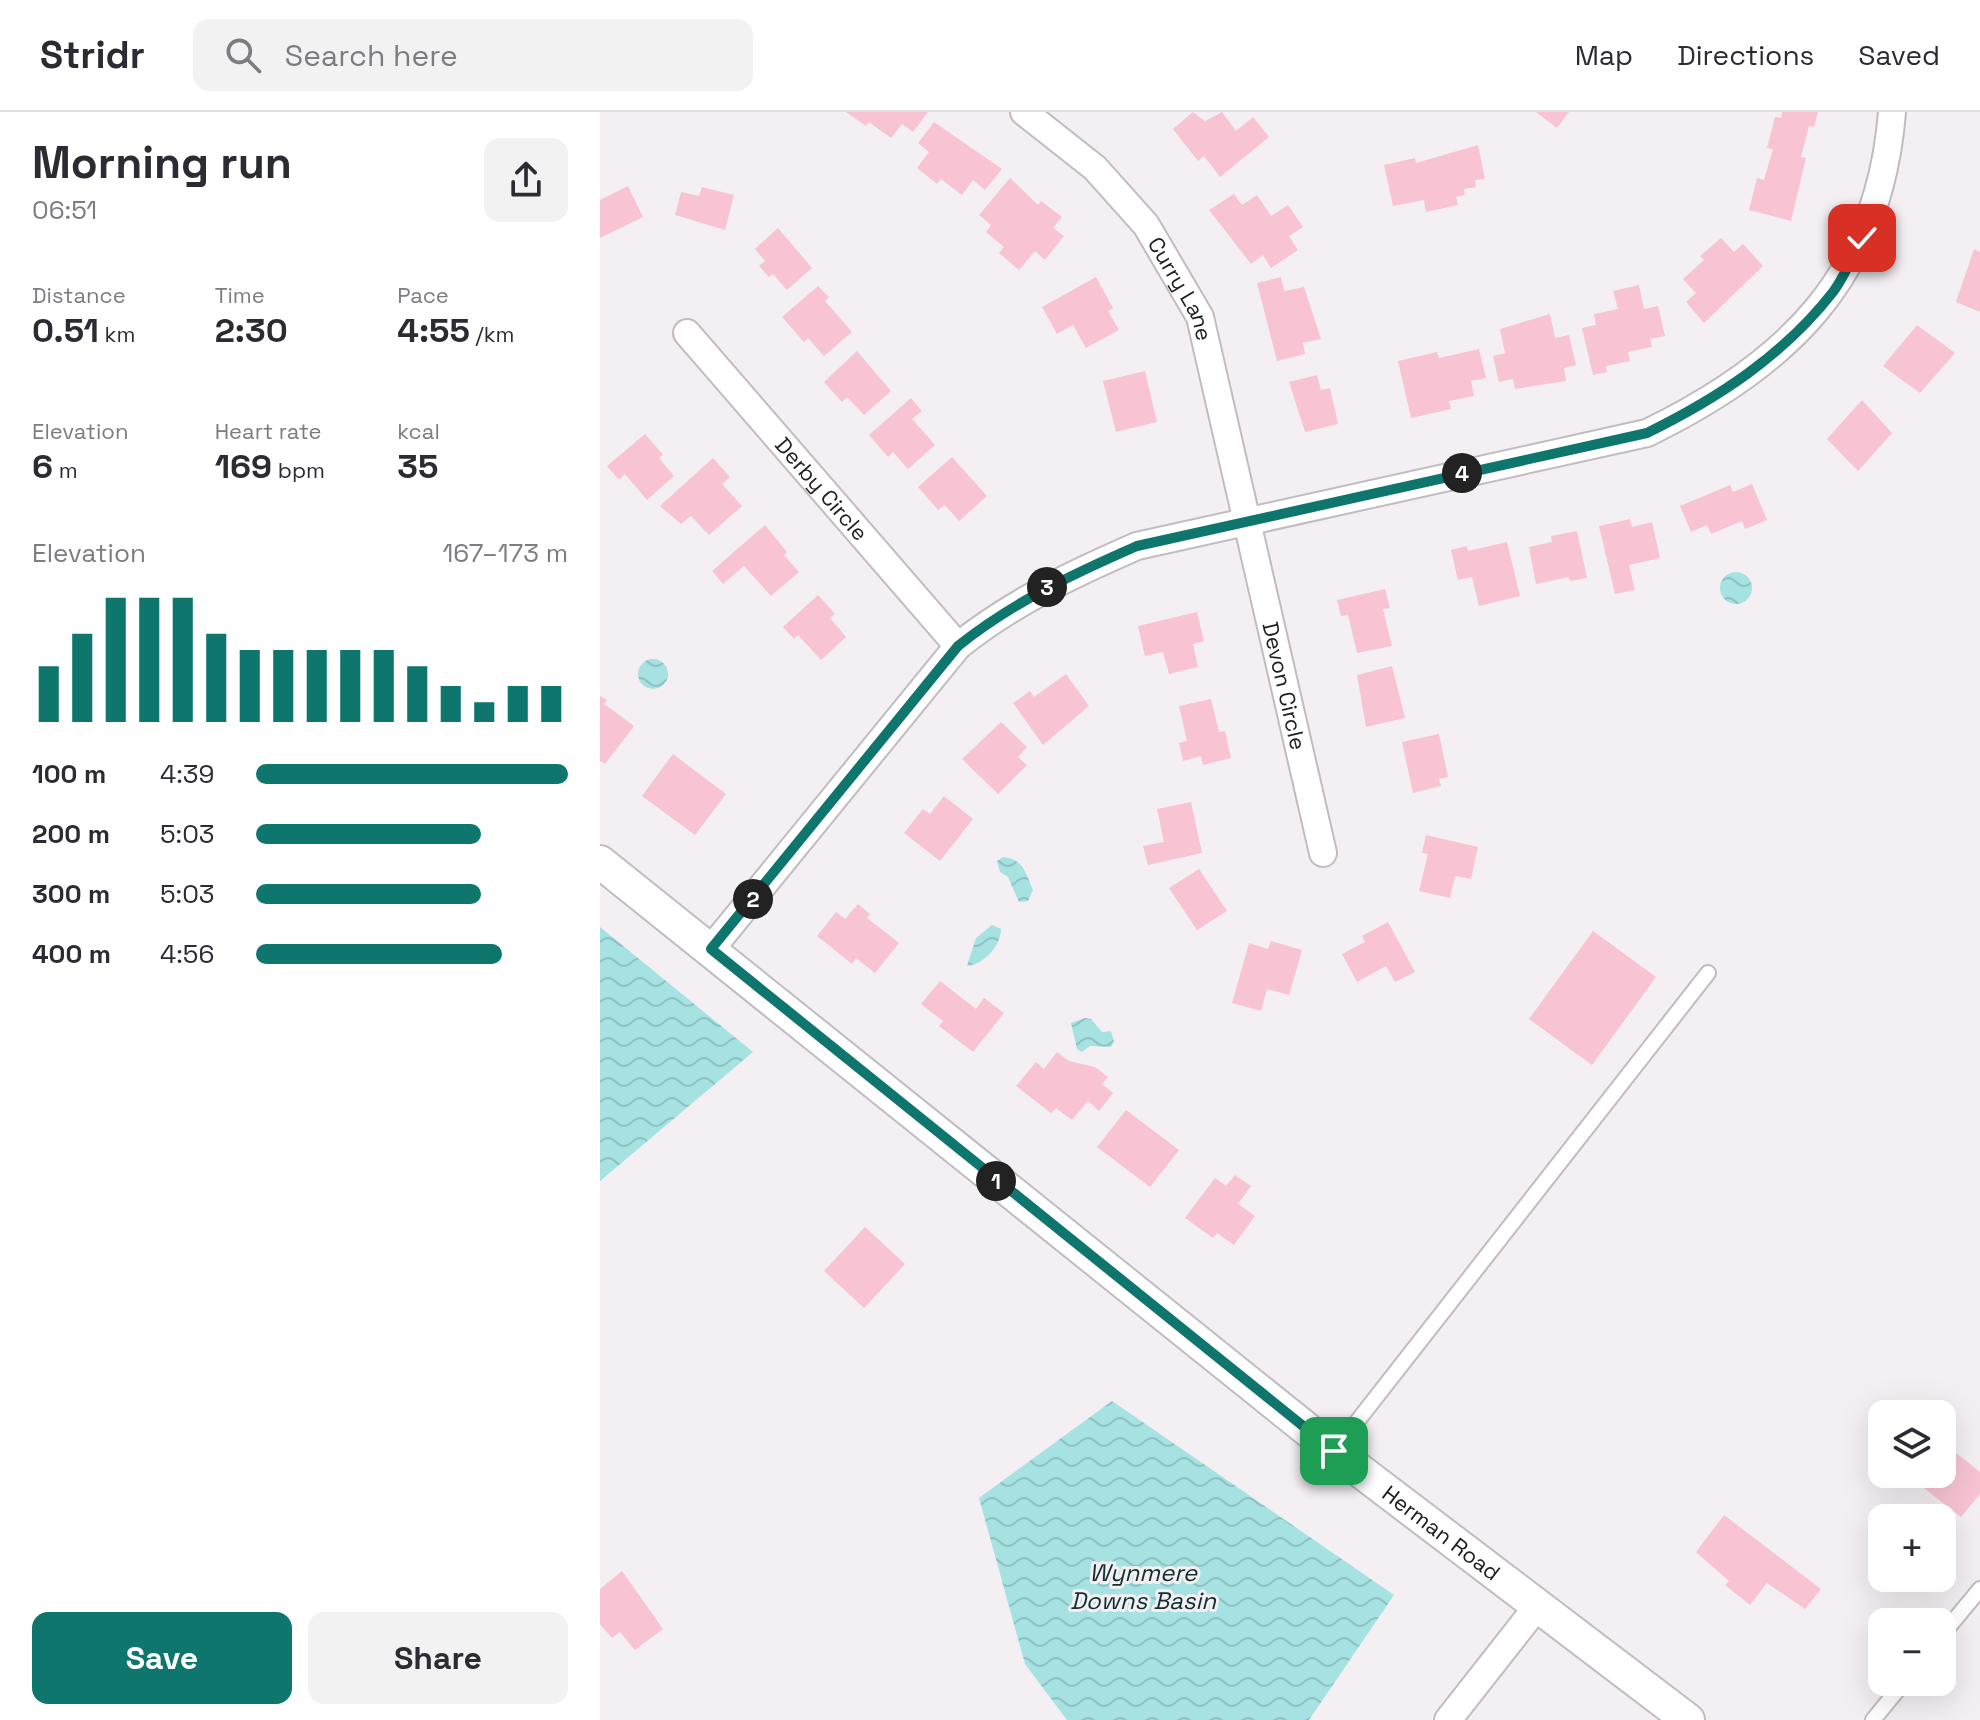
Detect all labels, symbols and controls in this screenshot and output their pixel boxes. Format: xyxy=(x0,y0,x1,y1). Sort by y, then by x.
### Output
search box xyxy=(193,19,753,91)
text: Stridr xyxy=(40,31,145,79)
icon: search xyxy=(221,33,265,77)
text: Search here xyxy=(285,36,458,75)
text: Map xyxy=(1575,37,1633,73)
text: Directions xyxy=(1677,37,1814,73)
text: Saved xyxy=(1858,37,1940,73)
text: Morning run xyxy=(32,135,292,191)
button: share xyxy=(484,138,568,222)
text: 06:51 xyxy=(32,193,97,227)
pin xyxy=(1828,204,1896,272)
icon: check xyxy=(1840,216,1884,260)
street label: Curry Lane xyxy=(1142,232,1219,343)
text: Distance xyxy=(32,281,126,309)
text: Time xyxy=(215,281,265,309)
text: Pace xyxy=(397,281,449,309)
text: 0.51 xyxy=(32,309,99,352)
text: 2:30 xyxy=(215,309,288,352)
text: 4:55 xyxy=(397,309,470,352)
text: km xyxy=(99,320,135,348)
text: /km xyxy=(470,320,514,348)
text: Elevation xyxy=(32,417,128,445)
text: Heart rate xyxy=(215,417,321,445)
text: kcal xyxy=(397,417,440,445)
street label: Derby Circle xyxy=(769,431,874,546)
text: 6 xyxy=(32,445,53,488)
text: 169 xyxy=(215,445,272,488)
text: 35 xyxy=(397,445,438,488)
pin: 4 xyxy=(1442,453,1482,493)
text: m xyxy=(53,456,78,484)
text: bpm xyxy=(272,456,325,484)
text: 4 xyxy=(1455,459,1469,487)
text: Elevation xyxy=(32,536,146,570)
text: 167–173 m xyxy=(442,536,568,570)
pin: 3 xyxy=(1027,567,1067,607)
text: 3 xyxy=(1040,573,1054,601)
street label: Devon Circle xyxy=(1256,619,1313,752)
text: 100 m xyxy=(32,757,106,791)
text: 4:39 xyxy=(160,757,214,791)
text: 200 m xyxy=(32,817,110,851)
text: 5:03 xyxy=(160,817,215,851)
text: 300 m xyxy=(32,877,110,911)
text: 5:03 xyxy=(160,877,215,911)
pin: 2 xyxy=(733,879,773,919)
text: 2 xyxy=(746,885,760,913)
text: 400 m xyxy=(32,937,111,971)
text: 4:56 xyxy=(160,937,214,971)
pin: 1 xyxy=(976,1161,1016,1201)
text: 1 xyxy=(991,1167,1001,1195)
map controls xyxy=(1868,1400,1956,1696)
button: layers xyxy=(1868,1400,1956,1488)
pin xyxy=(1300,1417,1368,1485)
icon: arrive xyxy=(1312,1429,1356,1473)
street label: Herman Road xyxy=(1377,1479,1506,1586)
button: + xyxy=(1868,1504,1956,1592)
water label: Wynmere Downs Basin xyxy=(1070,1557,1217,1616)
button: − xyxy=(1868,1608,1956,1696)
button: Save xyxy=(32,1612,292,1704)
button: Share xyxy=(308,1612,568,1704)

